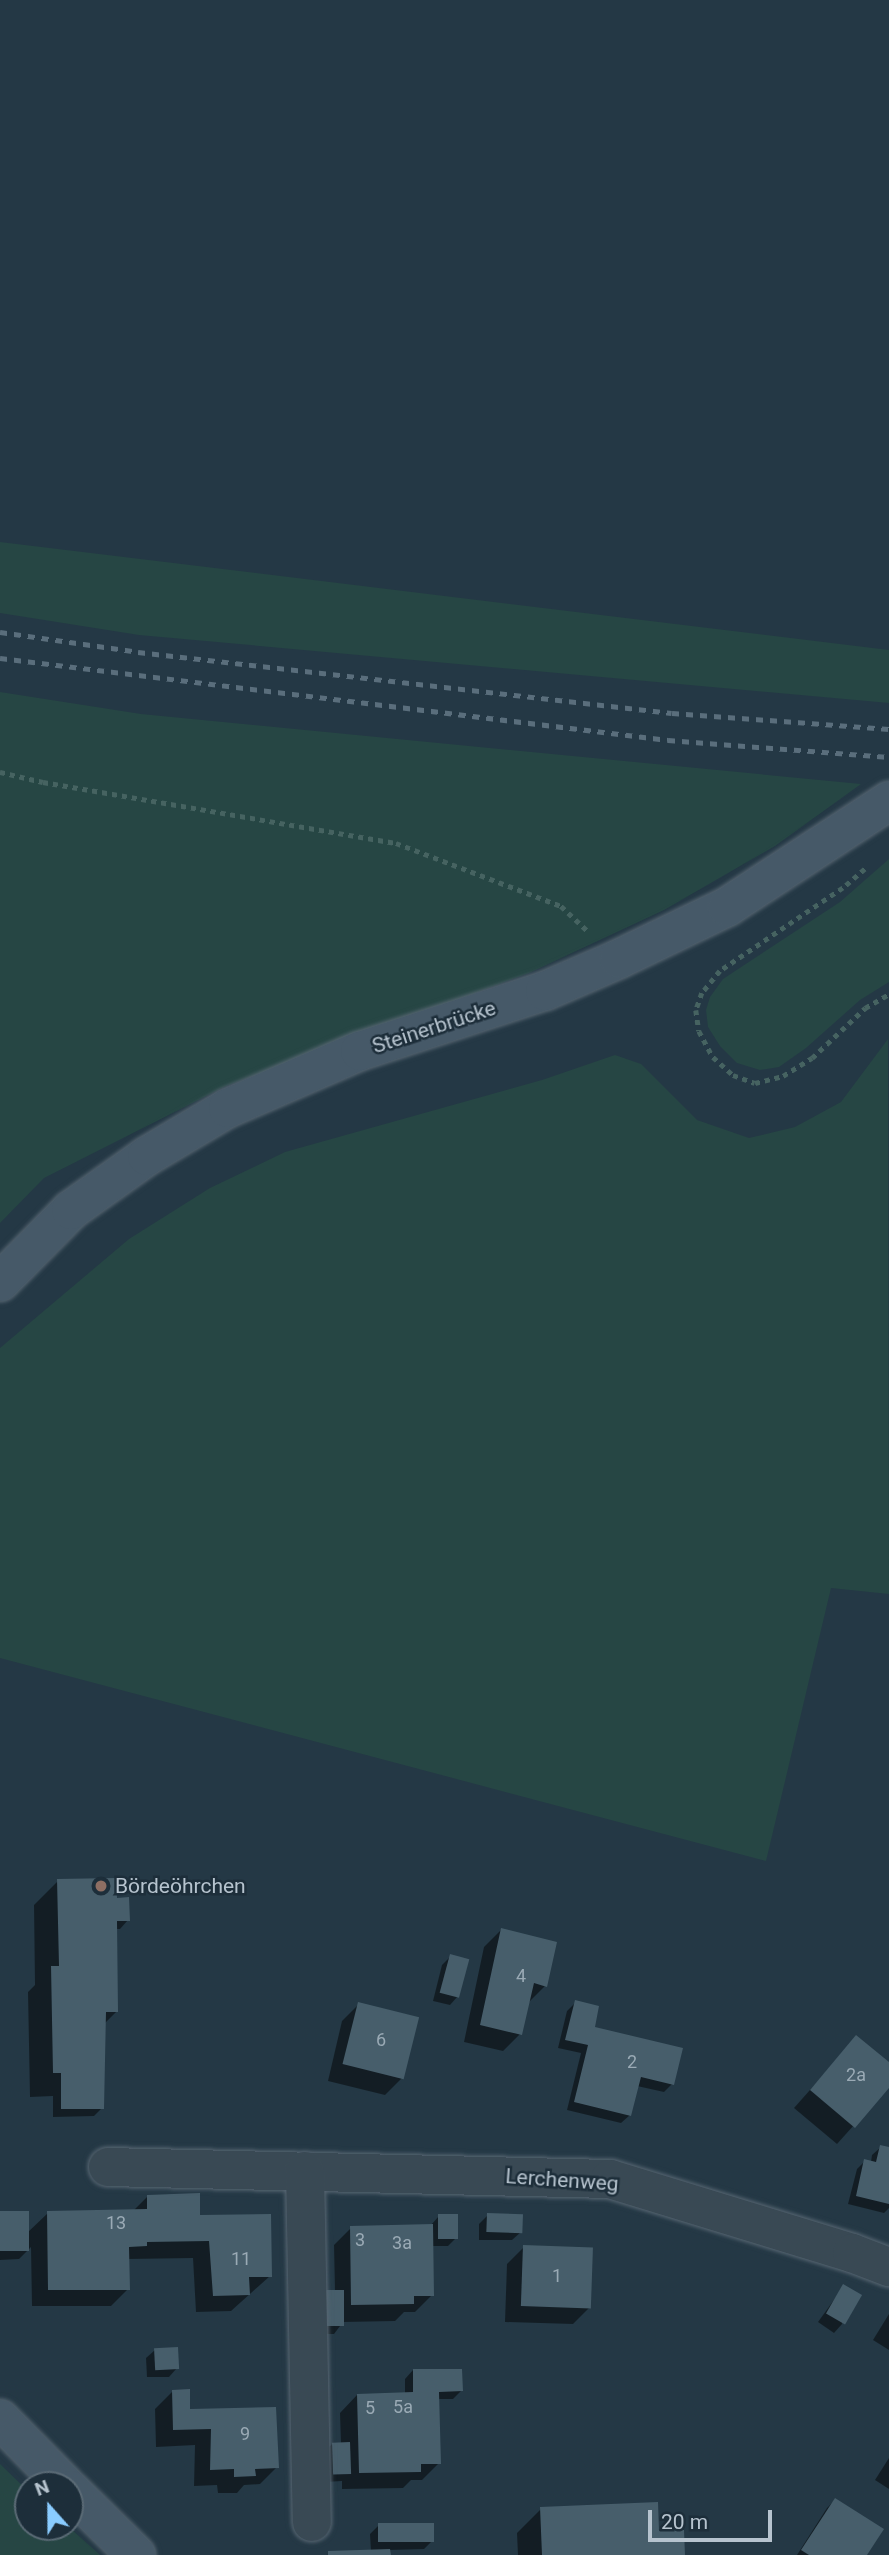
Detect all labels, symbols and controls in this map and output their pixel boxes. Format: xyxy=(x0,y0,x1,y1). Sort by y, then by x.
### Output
street label: Steinerbrücke xyxy=(369,995,499,1059)
place label: Bördeöhrchen xyxy=(115,1873,246,1899)
marker: Bördeöhrchen xyxy=(93,1878,109,1894)
house number: 4 xyxy=(516,1965,526,1987)
house number: 6 xyxy=(376,2029,386,2051)
house number: 2 xyxy=(627,2051,637,2073)
house number: 2a xyxy=(846,2064,866,2086)
street label: Lerchenweg xyxy=(505,2163,619,2197)
house number: 13 xyxy=(106,2212,126,2234)
house number: 3 xyxy=(355,2229,365,2251)
house number: 3a xyxy=(392,2232,412,2254)
house number: 11 xyxy=(231,2248,251,2270)
house number: 1 xyxy=(552,2265,562,2287)
house number: 5a xyxy=(393,2396,413,2418)
house number: 5 xyxy=(365,2397,375,2419)
house number: 9 xyxy=(240,2423,250,2445)
north arrow xyxy=(14,2471,84,2541)
text: N xyxy=(32,2475,52,2501)
scale bar xyxy=(651,2496,775,2540)
text: 20 m xyxy=(661,2510,708,2534)

